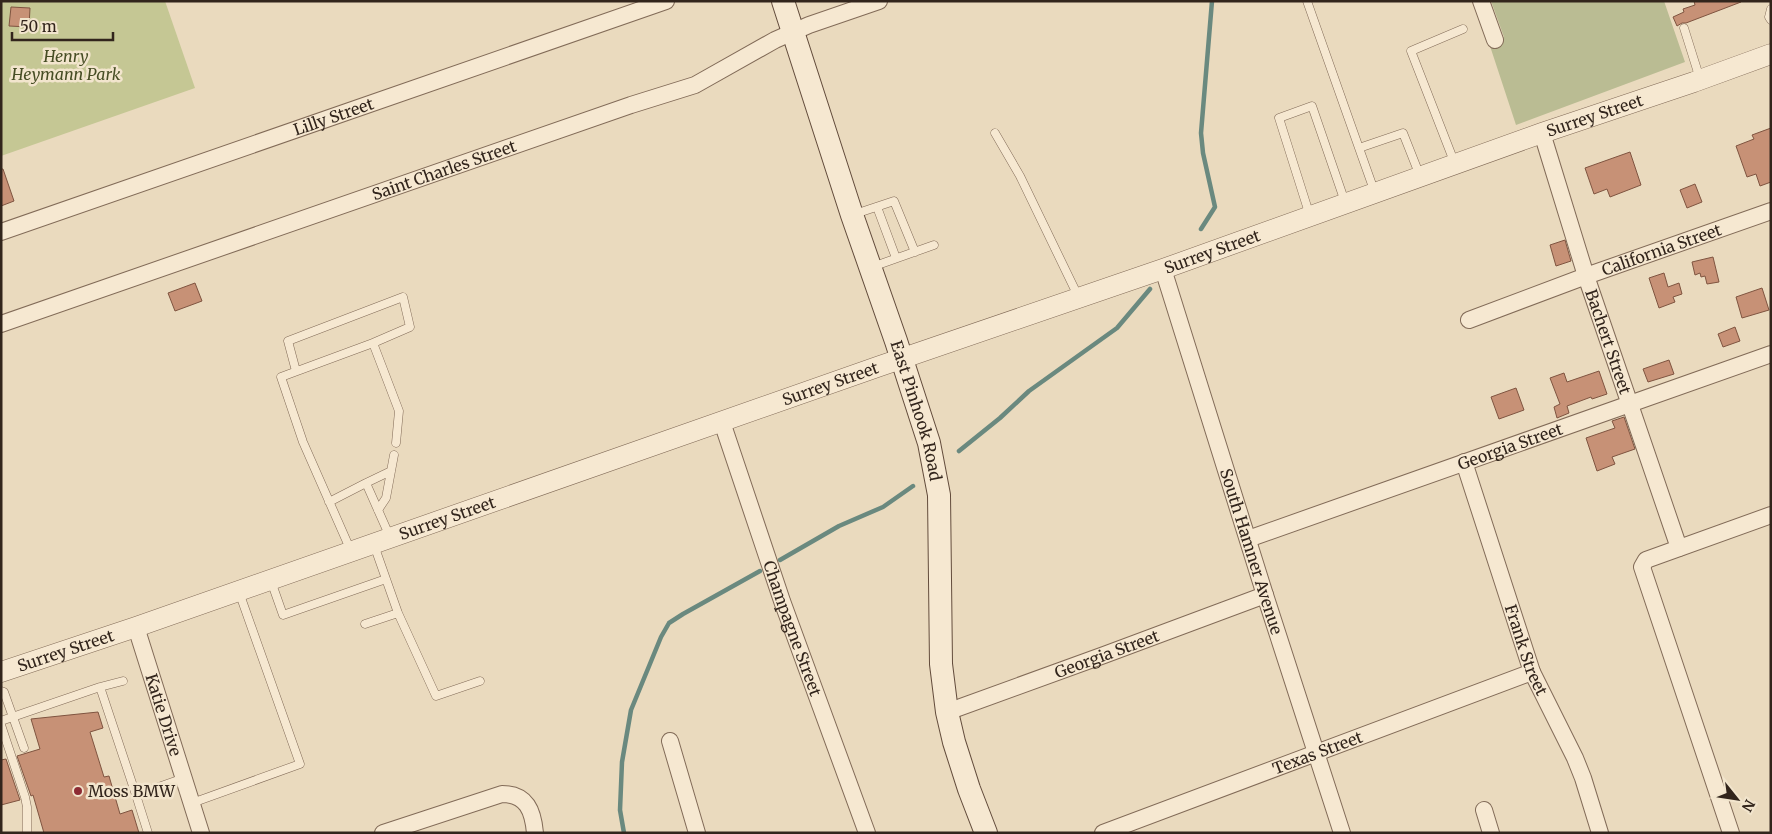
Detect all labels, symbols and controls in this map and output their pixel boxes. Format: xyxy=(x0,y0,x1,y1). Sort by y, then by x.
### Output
scale bar xyxy=(12,10,114,42)
text: 50 m xyxy=(20,17,57,36)
park label: Henry Heymann Park xyxy=(11,46,121,84)
street label: Surrey Street xyxy=(1544,90,1646,141)
street label: Lilly Street xyxy=(291,93,377,140)
street label: Saint Charles Street xyxy=(369,135,519,204)
street label: California Street xyxy=(1599,219,1725,280)
street label: Surrey Street xyxy=(1161,225,1263,278)
street label: Bachert Street xyxy=(1581,287,1636,397)
street label: East Pinhook Road xyxy=(886,338,946,483)
street label: Surrey Street xyxy=(779,357,882,410)
street label: Georgia Street xyxy=(1455,418,1566,474)
street label: South Hamner Avenue xyxy=(1216,466,1287,637)
street label: Surrey Street xyxy=(396,492,499,544)
street label: Champagne Street xyxy=(759,558,826,699)
street label: Frank Street xyxy=(1501,602,1552,699)
street label: Surrey Street xyxy=(15,625,117,676)
street label: Georgia Street xyxy=(1052,625,1163,682)
street label: Katie Drive xyxy=(141,671,186,758)
street label: Texas Street xyxy=(1270,726,1366,779)
north arrow xyxy=(1712,774,1762,824)
place label: Moss BMW xyxy=(88,781,176,801)
marker: Moss BMW xyxy=(72,785,84,797)
text: N xyxy=(1738,796,1759,815)

